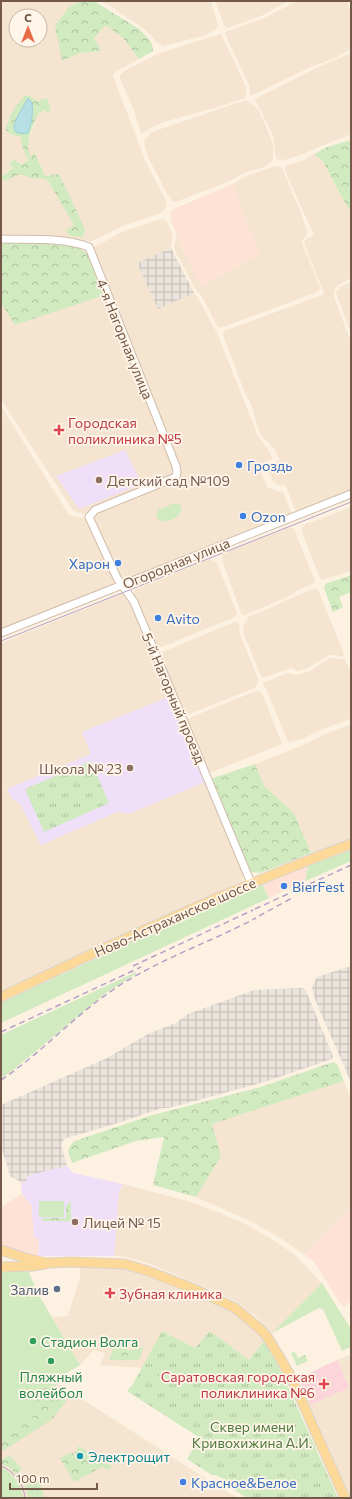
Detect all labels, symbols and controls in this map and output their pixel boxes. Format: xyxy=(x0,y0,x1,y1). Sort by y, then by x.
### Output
north arrow xyxy=(8,8,48,48)
text: С xyxy=(24,11,32,24)
street label: 4-я Нагорная улица xyxy=(93,276,157,402)
place label: Городская поликлиника №5 xyxy=(68,414,182,447)
marker: Городская поликлиника №5 xyxy=(53,424,65,436)
place label: Гроздь xyxy=(247,457,292,474)
marker: Гроздь xyxy=(234,460,244,470)
place label: Детский сад №109 xyxy=(107,472,230,489)
marker: Детский сад №109 xyxy=(94,475,104,485)
place label: Ozon xyxy=(251,508,286,525)
marker: Ozon xyxy=(238,511,248,521)
street label: Огородная улица xyxy=(120,534,232,592)
place label: Харон xyxy=(69,555,110,572)
marker: Харон xyxy=(113,558,123,568)
place label: Avito xyxy=(166,610,200,627)
marker: Avito xyxy=(153,613,163,623)
street label: 5-й Нагорный проезд xyxy=(139,630,209,766)
place label: Школа № 23 xyxy=(39,760,122,777)
marker: Школа № 23 xyxy=(125,763,135,773)
street label: Ново-Астраханское шоссе xyxy=(92,874,258,960)
place label: BierFest xyxy=(292,878,345,895)
marker: BierFest xyxy=(279,881,289,891)
place label: Лицей № 15 xyxy=(83,1214,161,1231)
marker: Лицей № 15 xyxy=(70,1217,80,1227)
place label: Залив xyxy=(10,1281,49,1298)
marker: Залив xyxy=(52,1284,62,1294)
place label: Зубная клиника xyxy=(119,1285,222,1302)
marker: Зубная клиника xyxy=(104,1287,116,1299)
place label: Стадион Волга xyxy=(41,1333,138,1350)
marker: Стадион Волга xyxy=(28,1336,38,1346)
marker: Пляжный волейбол xyxy=(46,1356,56,1366)
place label: Пляжный волейбол xyxy=(19,1368,83,1401)
place label: Саратовская городская поликлиника №6 xyxy=(161,1368,315,1401)
marker: Саратовская городская поликлиника №6 xyxy=(318,1378,330,1390)
park label: Сквер имени Кривохижина А.И. xyxy=(192,1418,312,1451)
place label: Электрощит xyxy=(88,1448,170,1465)
marker: Электрощит xyxy=(75,1451,85,1461)
scale bar xyxy=(10,1465,97,1491)
text: 100 m xyxy=(16,1471,50,1485)
place label: Красное&Белое xyxy=(191,1474,297,1491)
marker: Красное&Белое xyxy=(178,1477,188,1487)

